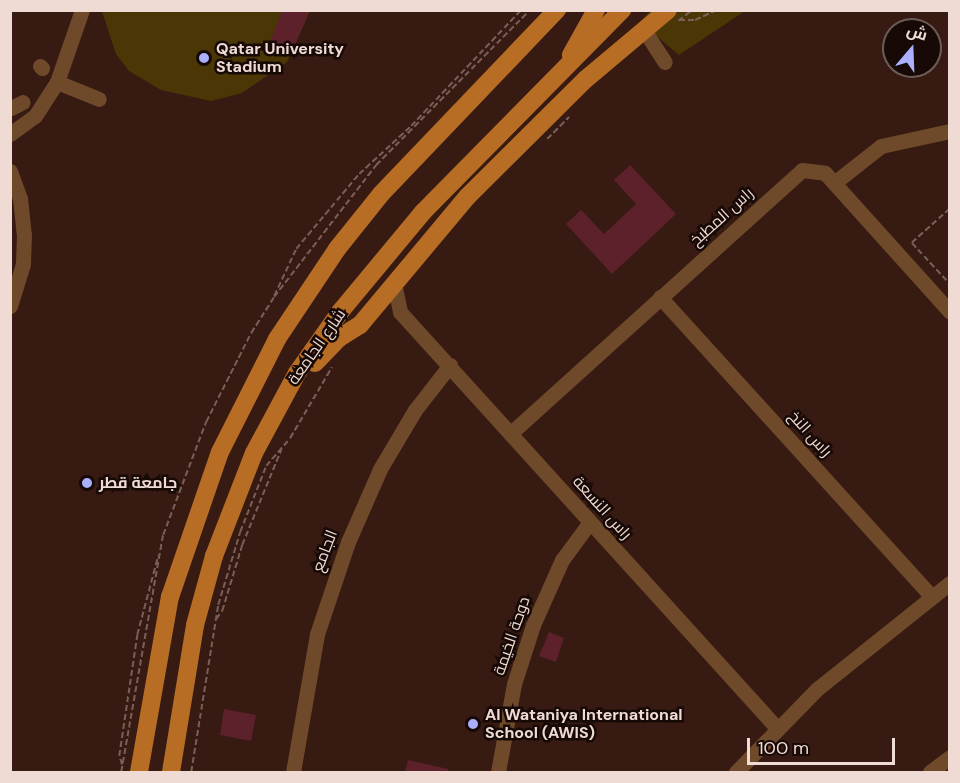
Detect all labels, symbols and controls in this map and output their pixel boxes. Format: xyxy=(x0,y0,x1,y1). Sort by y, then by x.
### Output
north arrow xyxy=(882,18,942,78)
text: ش xyxy=(904,19,930,46)
place label: Qatar University Stadium xyxy=(216,39,344,77)
marker: Qatar University Stadium xyxy=(197,51,211,65)
street label: راس المطبخ xyxy=(686,184,758,250)
street label: شارع الجامعة xyxy=(284,305,350,389)
street label: راس النخ xyxy=(784,407,836,461)
street label: راس النسعة xyxy=(569,472,635,544)
place label: جامعة قطر xyxy=(99,473,177,493)
marker: جامعة قطر xyxy=(80,476,94,490)
street label: الجامع xyxy=(308,527,342,575)
street label: دوحة الخيمة xyxy=(490,594,534,678)
place label: Al Wataniya International School (AWIS) xyxy=(485,705,683,743)
marker: Al Wataniya International School (AWIS) xyxy=(466,717,480,731)
scale bar xyxy=(750,726,898,764)
text: 100 m xyxy=(758,736,809,760)

